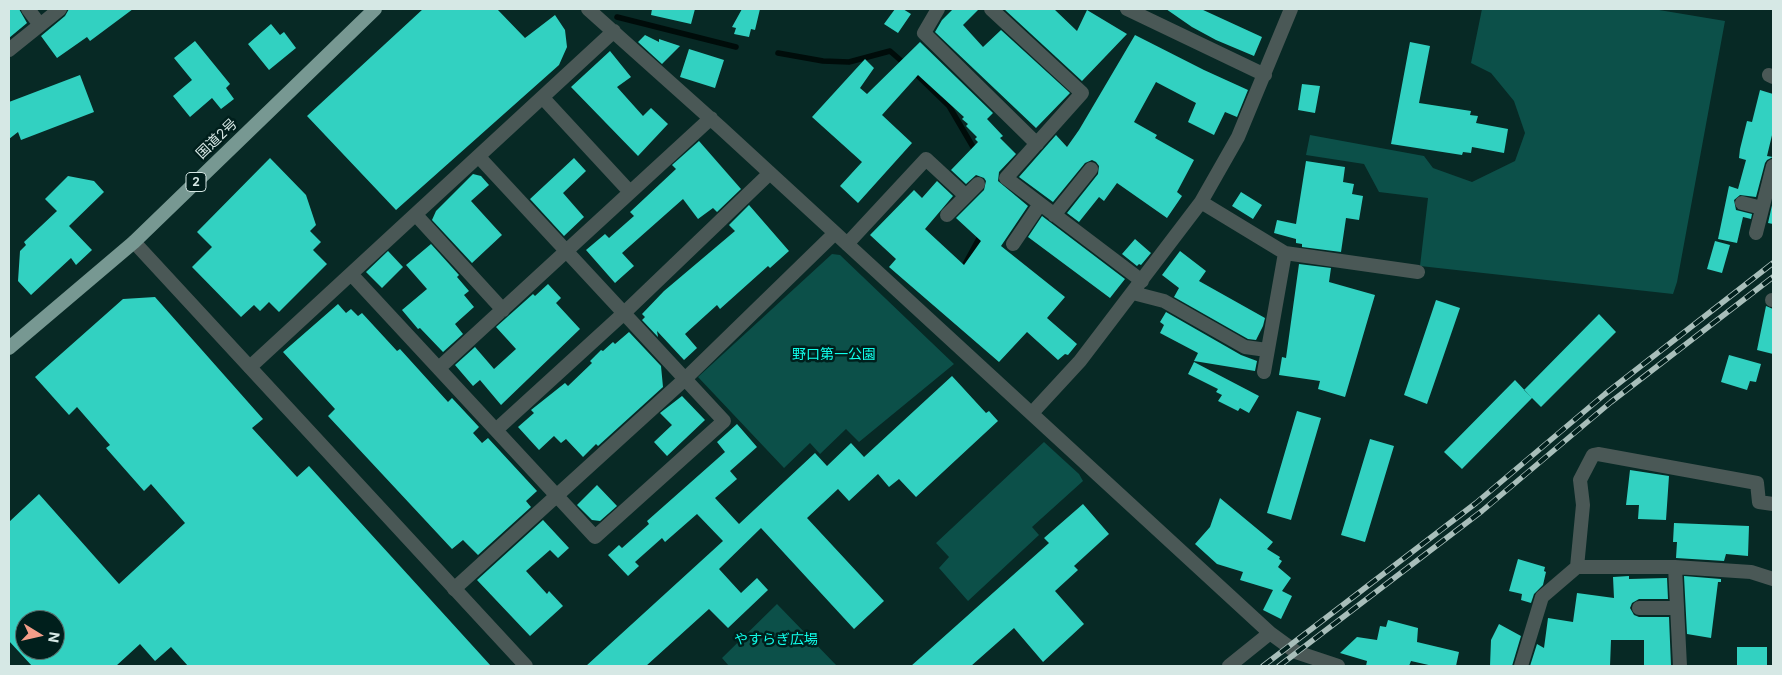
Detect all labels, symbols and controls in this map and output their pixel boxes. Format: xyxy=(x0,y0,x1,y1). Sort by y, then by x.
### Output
street label: 国道2号 xyxy=(193,115,241,163)
road number: 2 xyxy=(186,172,206,192)
park label: 野口第一公園 xyxy=(792,347,876,363)
north arrow xyxy=(15,610,65,660)
text: N xyxy=(45,631,64,644)
park label: やすらぎ広場 xyxy=(734,632,818,648)

